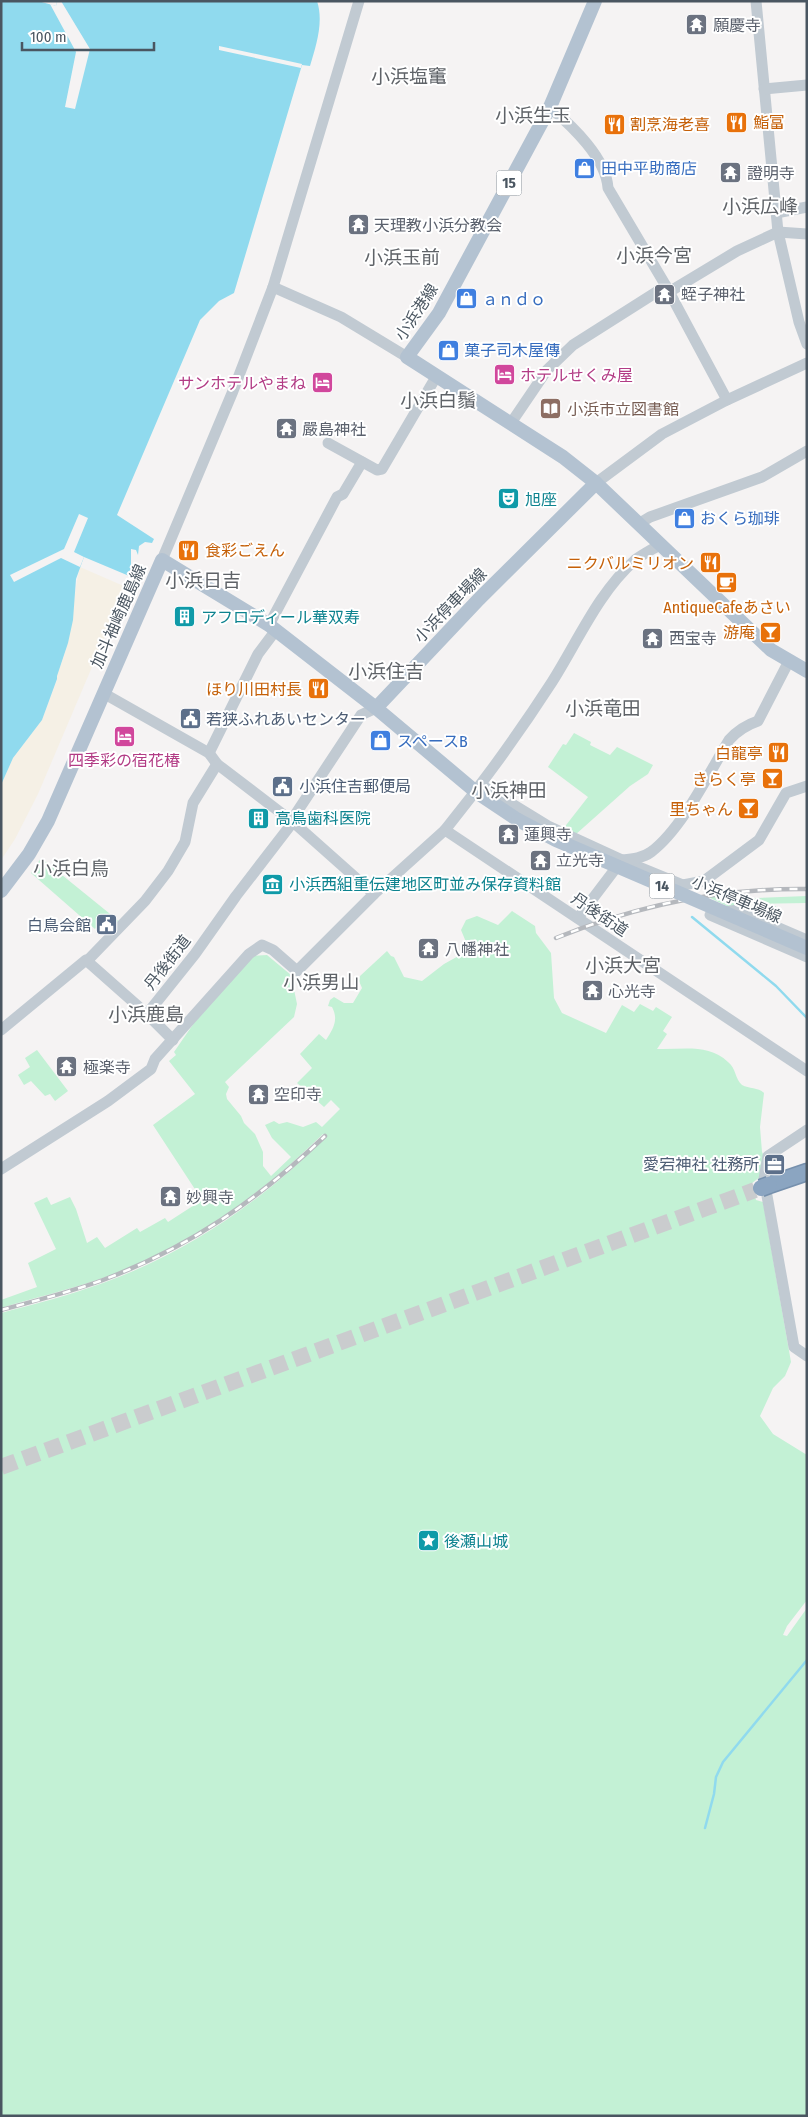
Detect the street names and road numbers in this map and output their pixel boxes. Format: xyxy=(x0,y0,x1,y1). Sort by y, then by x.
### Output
road number: 15 xyxy=(496,170,522,196)
street label: 小浜港線 xyxy=(391,280,442,344)
street label: 加斗袖崎鹿島線 xyxy=(87,561,150,671)
street label: 小浜停車場線 xyxy=(410,564,491,646)
street label: 小浜停車場線 xyxy=(689,872,785,927)
road number: 14 xyxy=(650,874,674,898)
street label: 丹後街道 xyxy=(568,889,632,940)
street label: 丹後街道 xyxy=(140,931,195,993)

